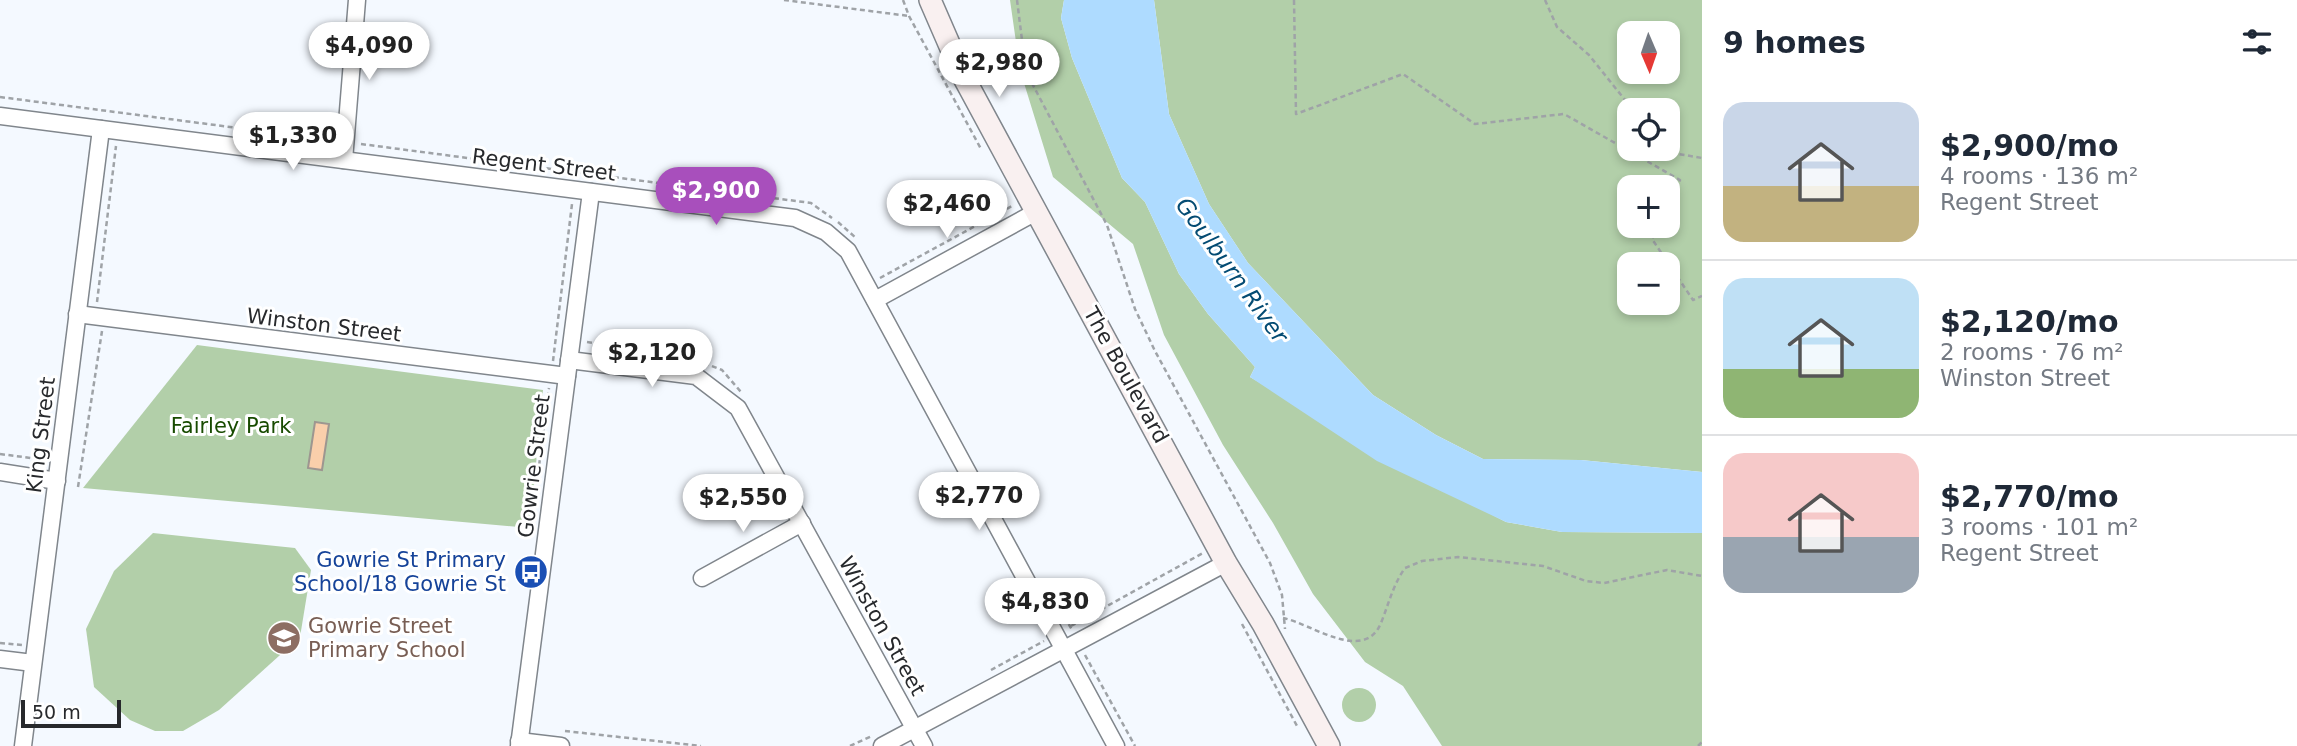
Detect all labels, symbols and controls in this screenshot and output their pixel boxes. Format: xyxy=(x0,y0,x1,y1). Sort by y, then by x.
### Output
north arrow xyxy=(1617,21,1680,84)
map controls xyxy=(1617,21,1680,315)
pin: $4,090 xyxy=(312,22,426,82)
icon: filters xyxy=(2238,23,2276,61)
text: 9 homes xyxy=(1723,25,1866,60)
text: $4,090 xyxy=(325,32,413,58)
pin: $2,980 xyxy=(942,40,1056,99)
text: $2,980 xyxy=(955,49,1043,75)
button: locate xyxy=(1617,98,1680,161)
pin: $1,330 xyxy=(236,113,350,172)
text: $1,330 xyxy=(249,122,337,148)
text: $2,900/mo xyxy=(1940,128,2119,163)
icon: home xyxy=(1779,130,1863,214)
street label: Regent Street xyxy=(471,144,617,186)
text: 4 rooms · 136 m² xyxy=(1940,163,2138,189)
pin: $2,900 xyxy=(659,168,773,227)
button: + xyxy=(1617,175,1680,238)
text: $2,900 xyxy=(672,177,760,203)
pin: $2,460 xyxy=(890,180,1004,240)
text: Regent Street xyxy=(1940,189,2099,215)
text: $2,460 xyxy=(903,190,991,216)
water label: Goulburn River xyxy=(1171,192,1294,349)
button: − xyxy=(1617,252,1680,315)
street label: The Boulevard xyxy=(1078,302,1173,447)
street label: Winston Street xyxy=(245,304,403,346)
text: $2,120/mo xyxy=(1940,304,2119,339)
icon: home xyxy=(1779,306,1863,390)
pin: $2,120 xyxy=(595,330,709,389)
text: $2,120 xyxy=(608,339,696,365)
text: 2 rooms · 76 m² xyxy=(1940,339,2124,365)
text: Winston Street xyxy=(1940,365,2110,391)
street label: King Street xyxy=(22,376,60,494)
street label: Gowrie Street xyxy=(513,393,555,539)
park label: Fairley Park xyxy=(171,414,292,438)
pin: $2,770 xyxy=(922,472,1036,532)
pin: $2,550 xyxy=(686,475,800,534)
text: $2,770/mo xyxy=(1940,479,2119,514)
icon: home xyxy=(1779,481,1863,565)
text: $2,770 xyxy=(935,482,1023,508)
text: $2,550 xyxy=(699,484,787,510)
text: 3 rooms · 101 m² xyxy=(1940,514,2138,540)
text: Regent Street xyxy=(1940,540,2099,566)
place label: Gowrie St Primary School/18 Gowrie St xyxy=(294,548,506,596)
street label: Winston Street xyxy=(834,552,930,700)
bus stop icon: Gowrie St Primary School/18 Gowrie St xyxy=(512,553,550,591)
pin: $4,830 xyxy=(988,578,1102,638)
text: $4,830 xyxy=(1001,588,1089,614)
place label: Gowrie Street Primary School xyxy=(308,614,466,662)
school or university icon: Gowrie Street Primary School xyxy=(265,619,303,657)
scale bar xyxy=(21,697,121,729)
text: 50 m xyxy=(32,701,81,723)

